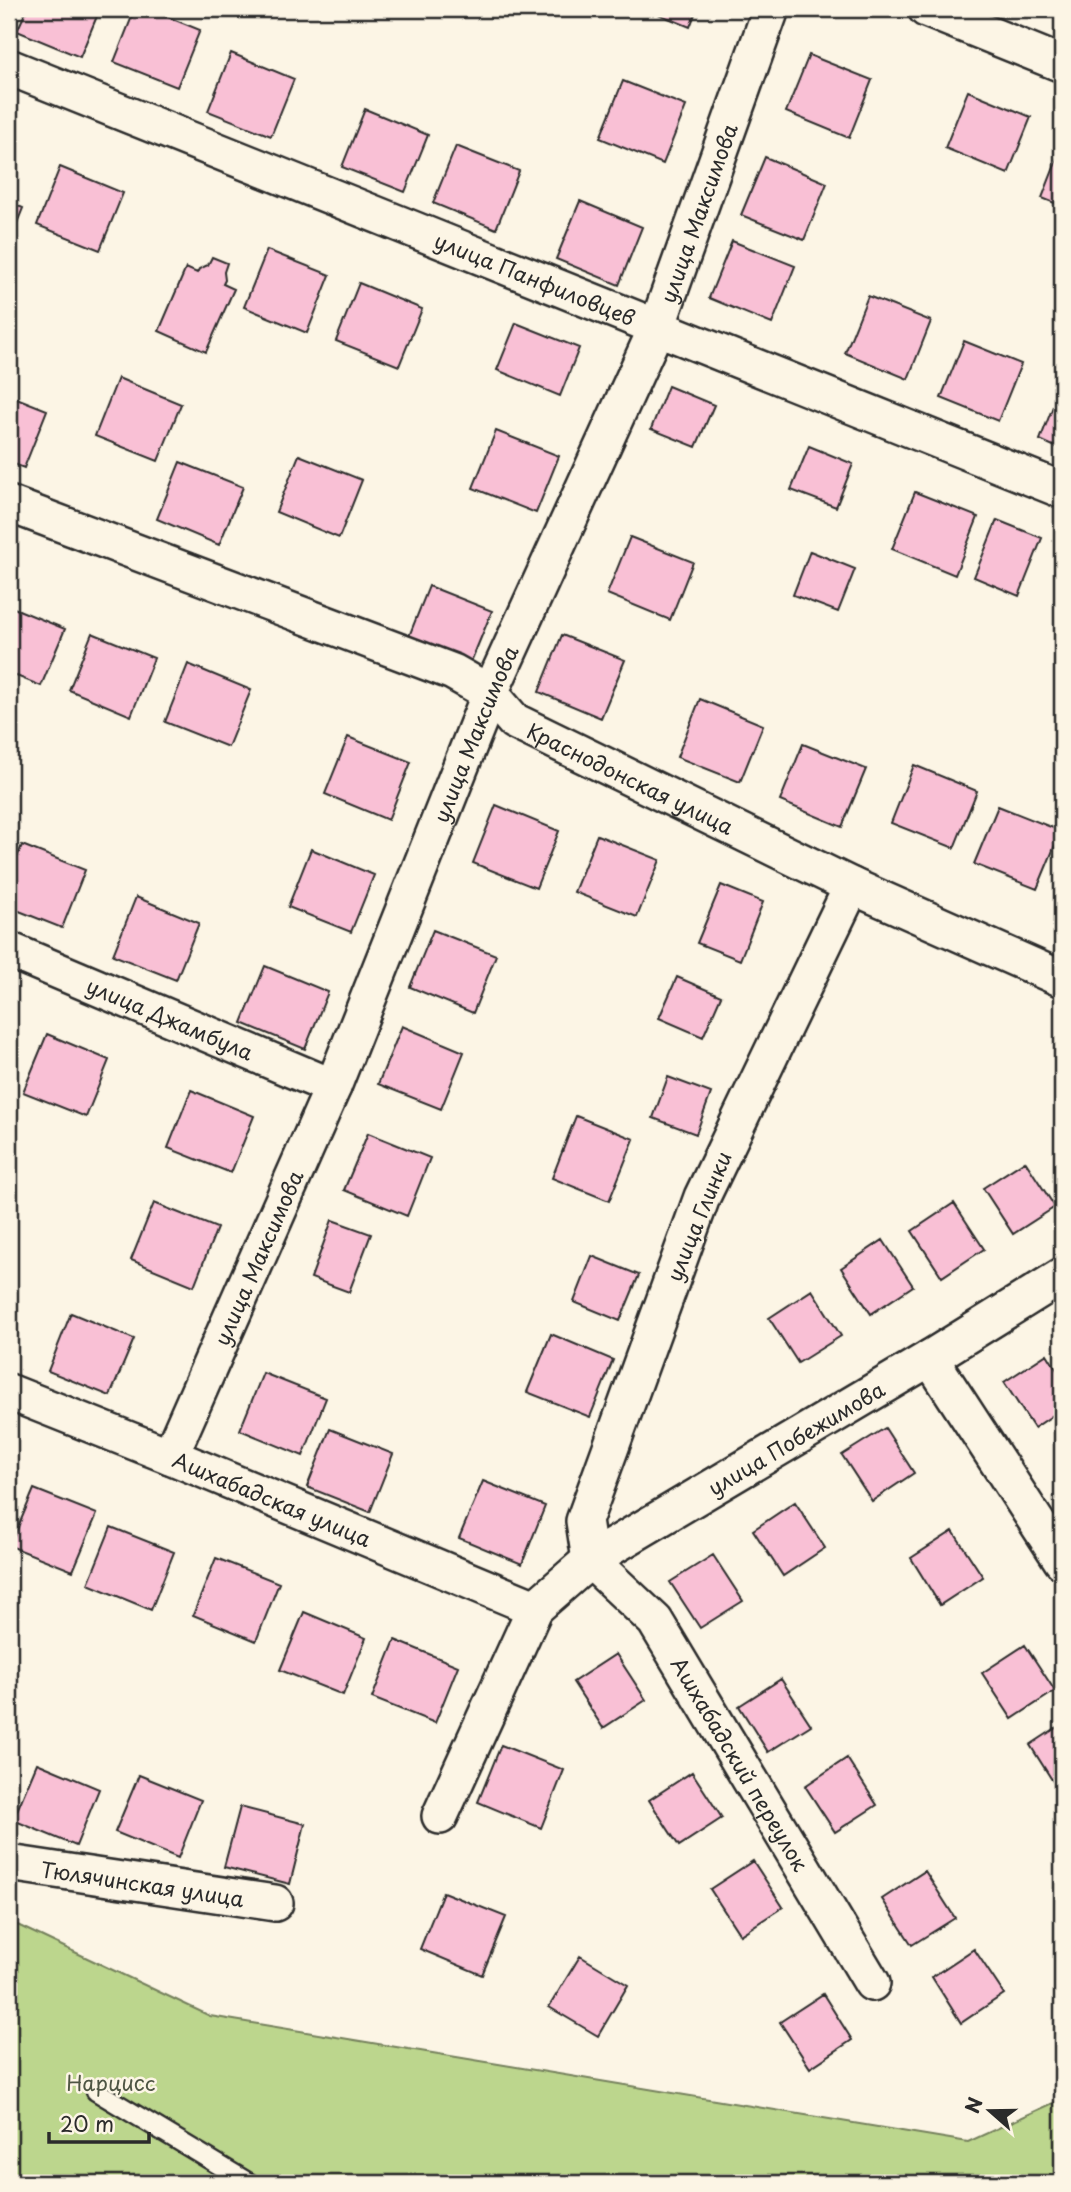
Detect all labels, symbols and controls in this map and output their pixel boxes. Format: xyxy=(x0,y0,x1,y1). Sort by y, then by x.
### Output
street label: улица Максимова xyxy=(651,119,745,307)
street label: улица Панфиловцев xyxy=(430,224,640,333)
street label: улица Максимова xyxy=(424,640,526,827)
street label: Краснодонская улица xyxy=(522,714,740,842)
street label: улица Джамбула xyxy=(82,969,259,1068)
street label: улица Глинки xyxy=(657,1146,739,1286)
street label: улица Максимова xyxy=(205,1165,310,1350)
street label: улица Побежимова xyxy=(701,1373,890,1503)
street label: Ашхабадская улица xyxy=(168,1443,377,1554)
street label: Ашхабадский переулок xyxy=(664,1650,817,1877)
street label: Тюлячинская улица xyxy=(39,1852,247,1914)
park label: Нарцисс xyxy=(66,2066,156,2098)
north arrow xyxy=(956,2076,1026,2146)
text: N xyxy=(957,2093,989,2117)
scale bar xyxy=(49,2101,149,2145)
text: 20 m xyxy=(60,2107,114,2139)

